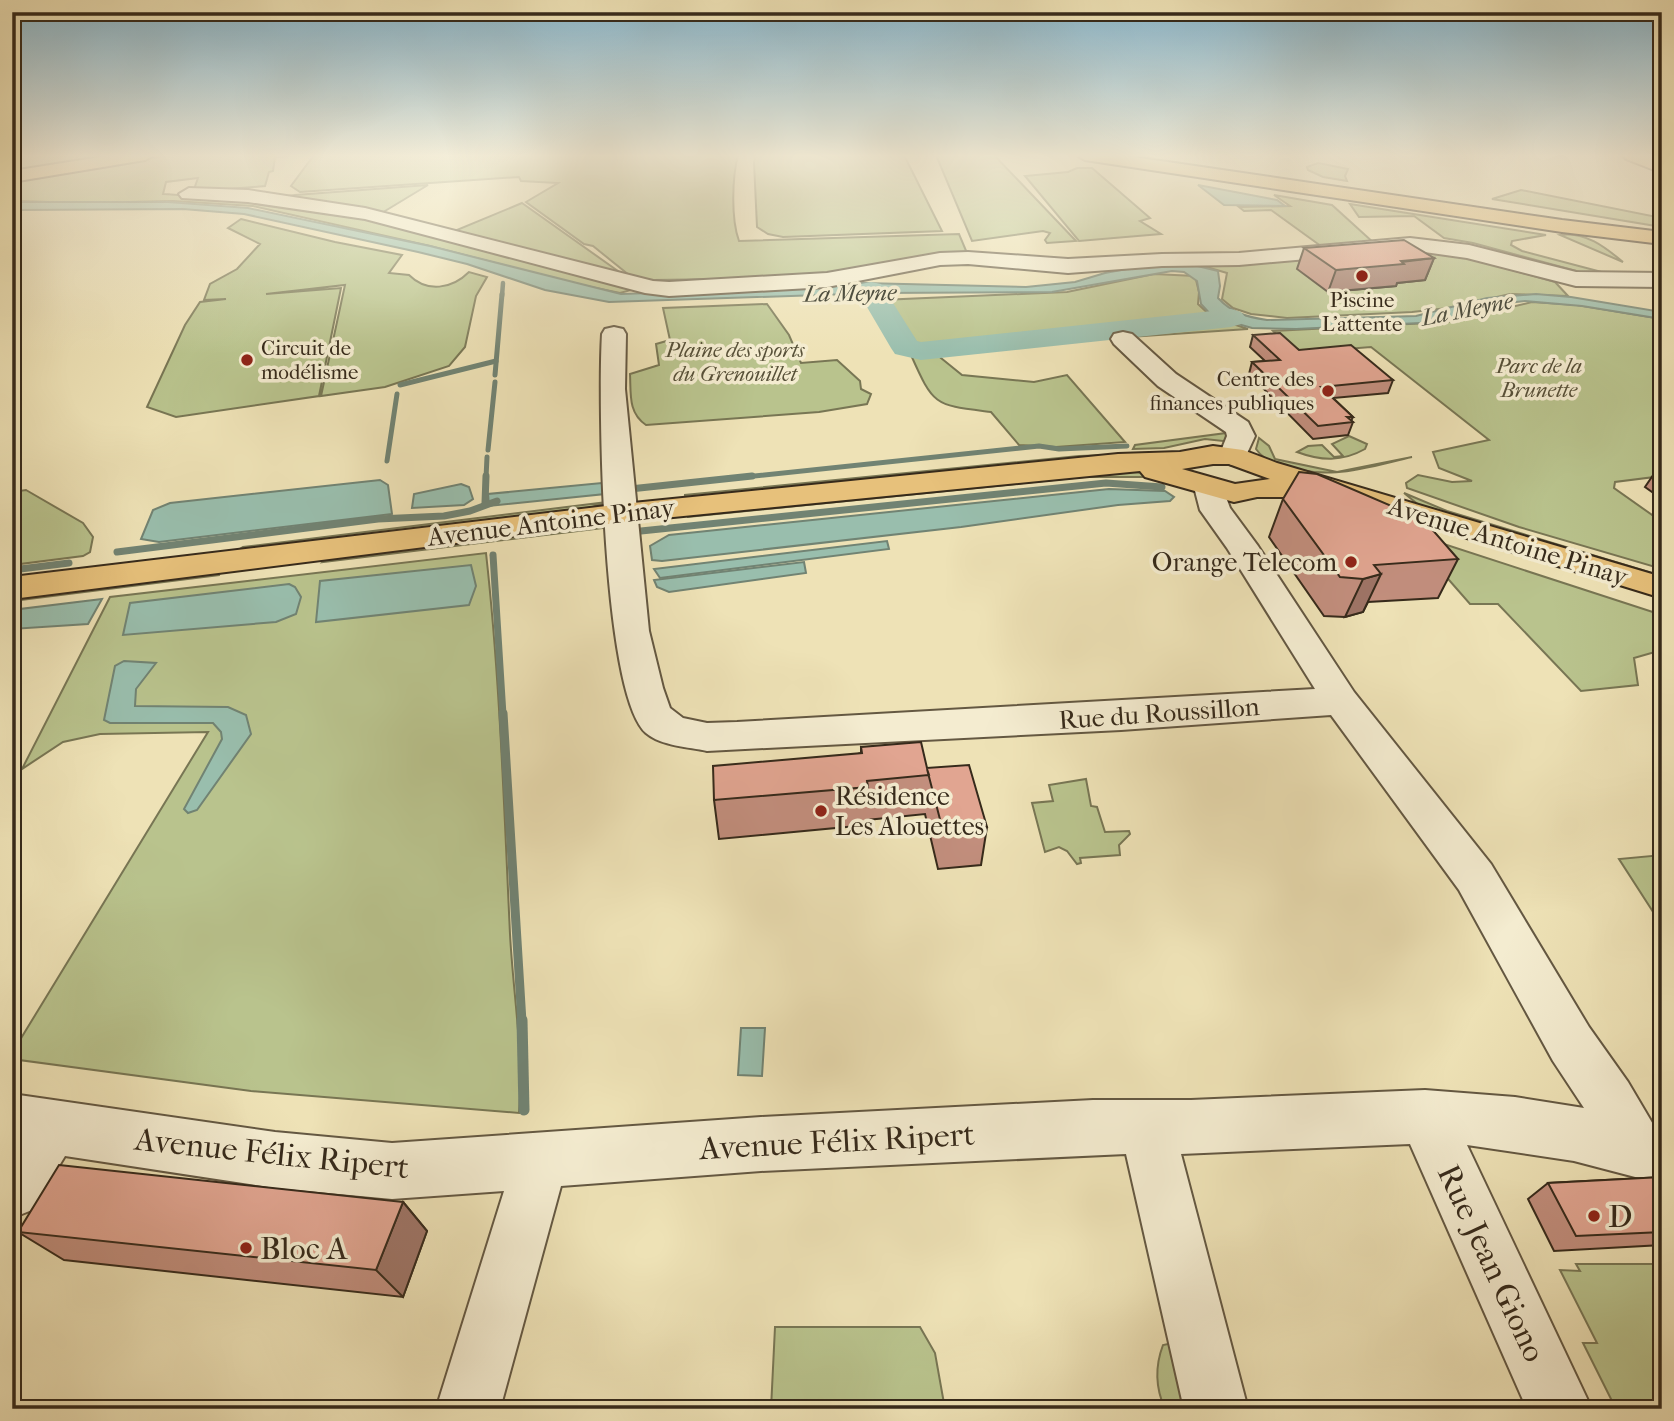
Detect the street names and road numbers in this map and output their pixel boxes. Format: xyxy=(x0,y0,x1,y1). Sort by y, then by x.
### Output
street label: Avenue Antoine Pinay xyxy=(1384,490,1632,593)
street label: Avenue Antoine Pinay xyxy=(425,492,677,553)
street label: Rue du Roussillon xyxy=(1058,691,1260,736)
street label: Avenue Félix Ripert xyxy=(696,1116,976,1167)
street label: Avenue Félix Ripert xyxy=(131,1120,412,1186)
street label: Rue Jean Giono xyxy=(1430,1159,1553,1368)

